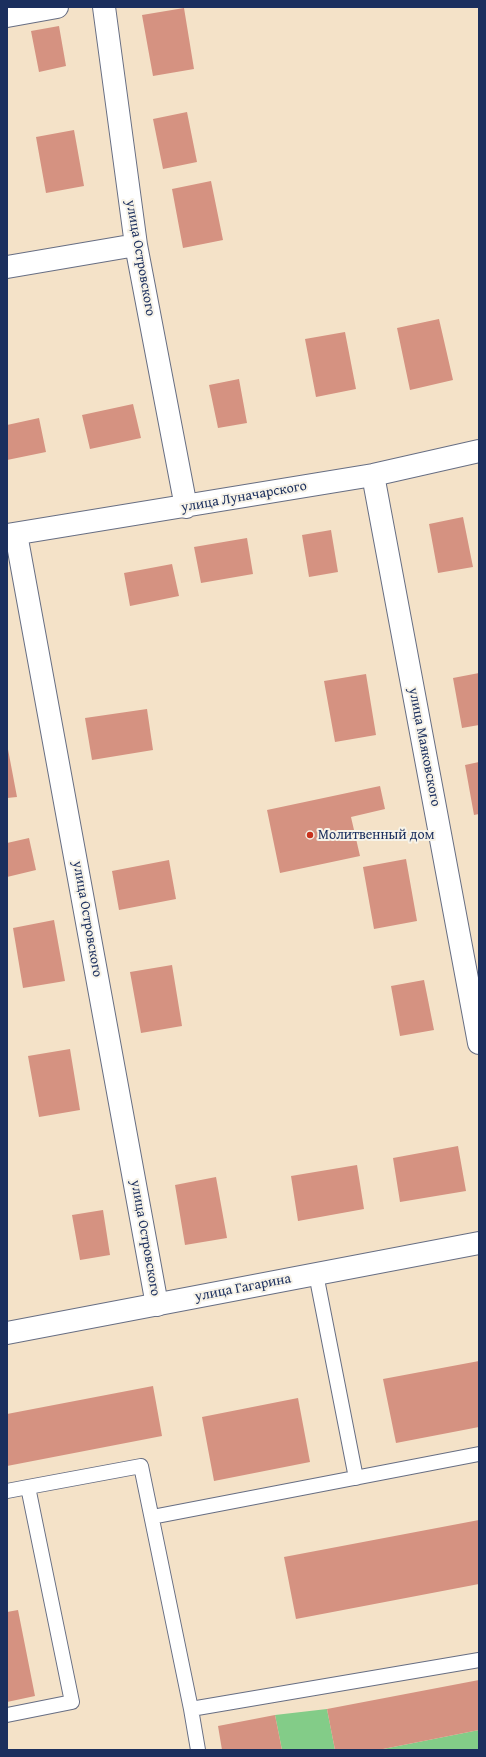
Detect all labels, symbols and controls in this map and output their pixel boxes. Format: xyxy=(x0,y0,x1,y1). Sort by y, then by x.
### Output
street label: улица Островского xyxy=(122,199,158,317)
street label: улица Луначарского xyxy=(180,478,308,516)
street label: улица Маяковского xyxy=(404,686,444,808)
place label: Молитвенный дом xyxy=(318,827,435,843)
marker: Молитвенный дом xyxy=(305,830,315,840)
street label: улица Островского xyxy=(69,860,105,978)
street label: улица Островского xyxy=(127,1179,163,1297)
street label: улица Гагарина xyxy=(194,1270,292,1306)

